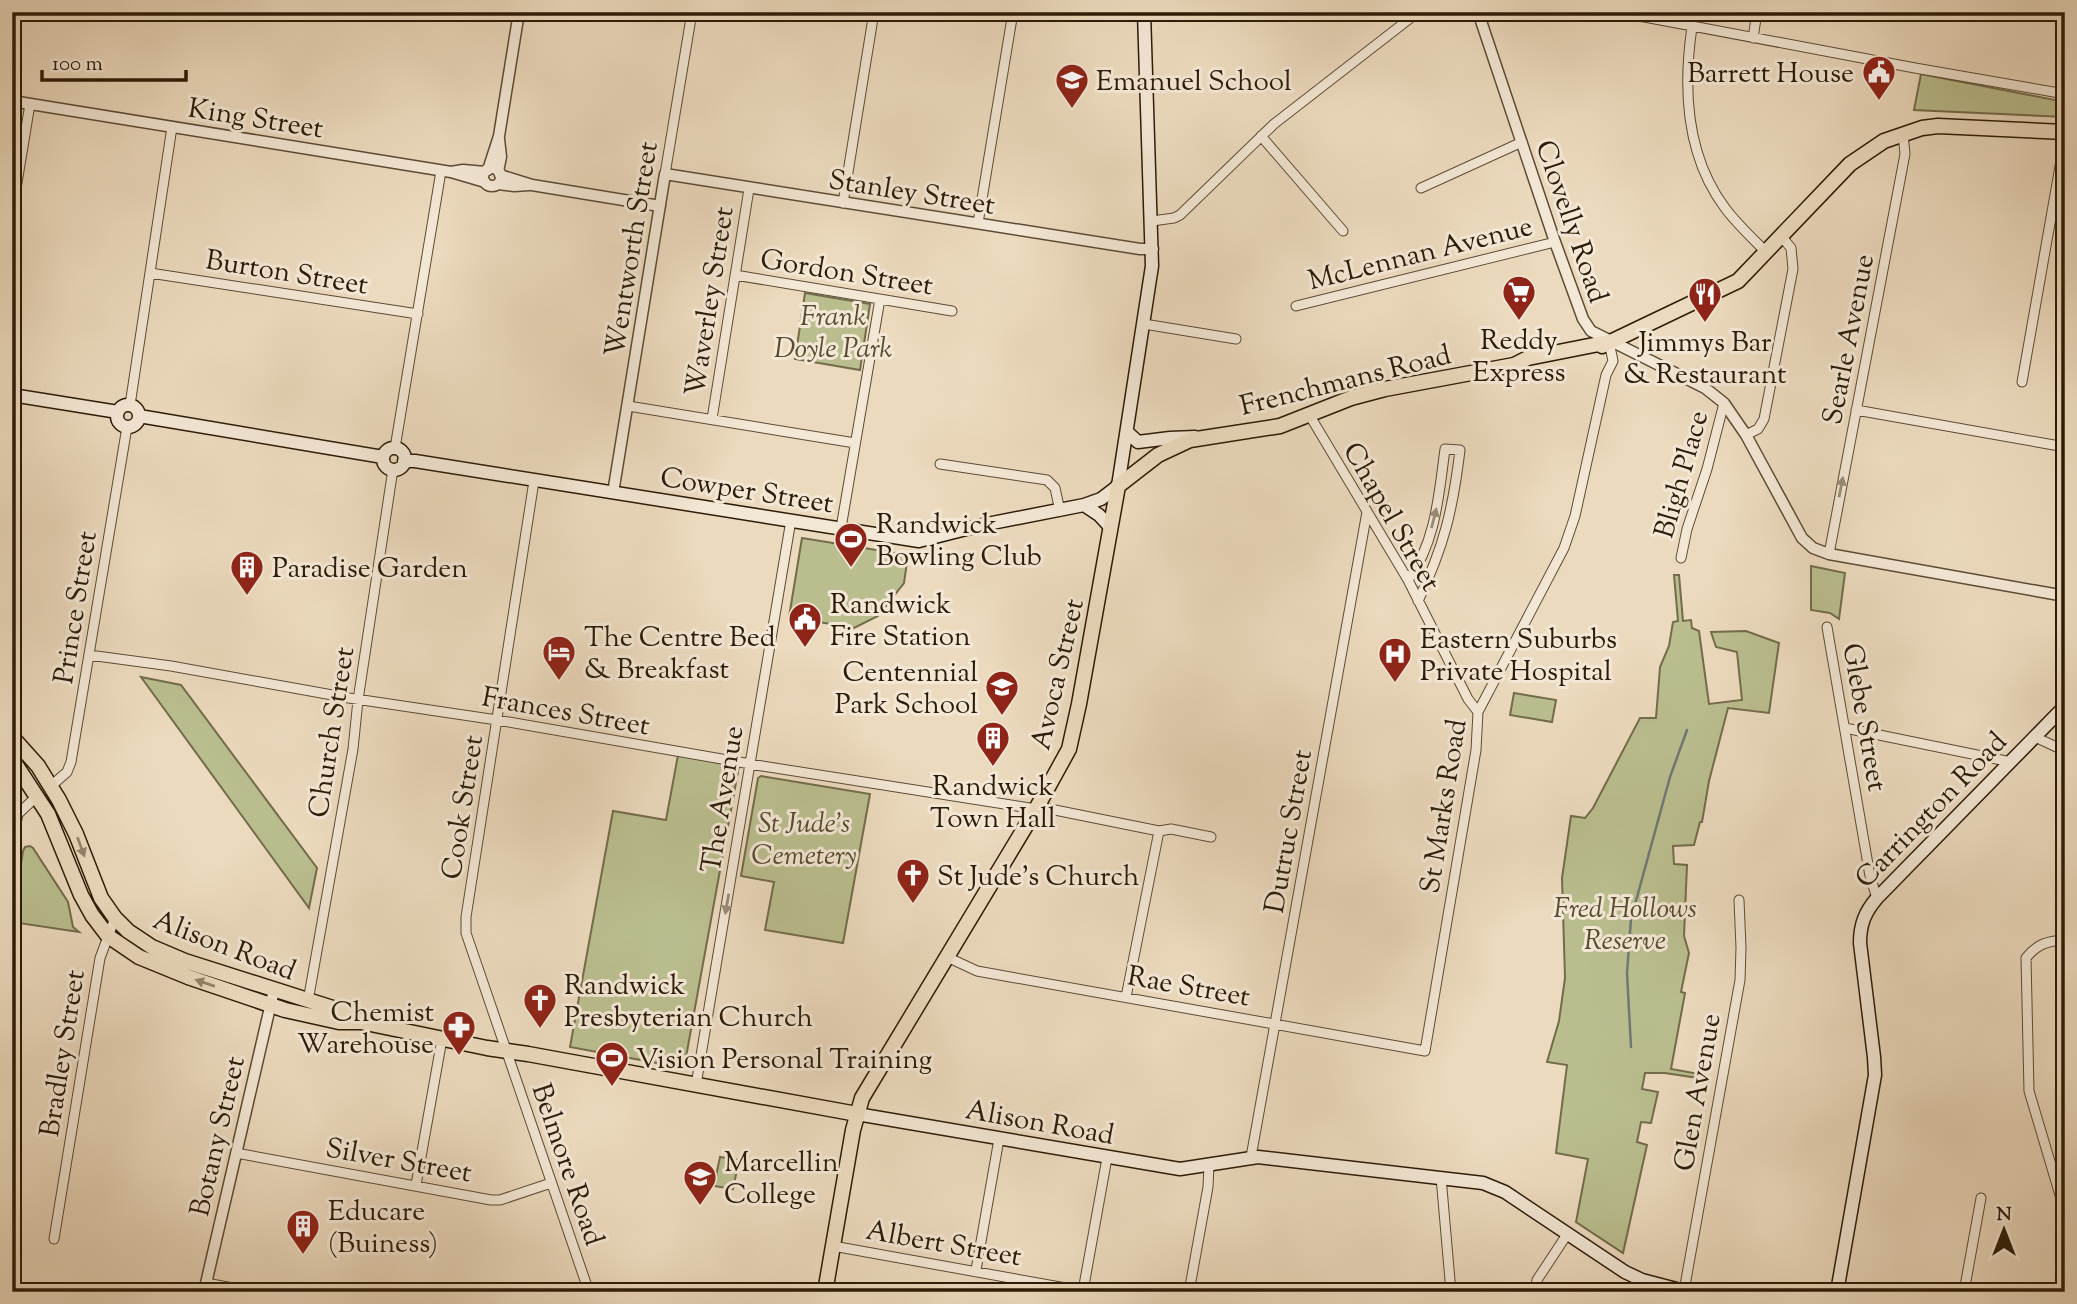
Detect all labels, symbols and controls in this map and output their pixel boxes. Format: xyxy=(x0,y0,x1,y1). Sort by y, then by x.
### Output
scale bar xyxy=(42,38,186,82)
text: 100 m xyxy=(52,50,103,80)
public building icon: Barrett House xyxy=(1860,53,1898,102)
place label: Barrett House xyxy=(1687,55,1854,95)
school or university icon: Emanuel School xyxy=(1053,61,1091,110)
place label: Emanuel School xyxy=(1096,63,1292,103)
street label: King Street xyxy=(185,90,326,150)
street label: Clovelly Road xyxy=(1524,135,1617,309)
street label: Wentworth Street xyxy=(596,139,670,360)
street label: Stanley Street xyxy=(825,161,998,227)
street label: Waverley Street xyxy=(676,203,746,399)
street label: McLennan Avenue xyxy=(1304,208,1537,302)
street label: Burton Street xyxy=(202,241,371,307)
street label: Gordon Street xyxy=(757,241,936,307)
street label: Searle Avenue xyxy=(1814,251,1886,428)
supermarket icon: Reddy Express xyxy=(1500,273,1538,322)
restaurant icon: Jimmys Bar & Restaurant xyxy=(1686,275,1724,324)
park label: Frank Doyle Park xyxy=(774,298,892,370)
place label: Reddy Express xyxy=(1472,322,1566,394)
place label: Jimmys Bar & Restaurant xyxy=(1623,324,1787,396)
street label: Frenchmans Road xyxy=(1236,336,1456,427)
street label: Bligh Place xyxy=(1646,406,1720,543)
street label: Chapel Street xyxy=(1332,436,1449,600)
street label: Cowper Street xyxy=(657,459,836,525)
one-way arrow xyxy=(1836,476,1847,498)
place label: Randwick Bowling Club xyxy=(876,506,1042,578)
one-way arrow xyxy=(1429,507,1440,529)
sports icon: Randwick Bowling Club xyxy=(832,520,870,569)
street label: Prince Street xyxy=(45,528,109,687)
building icon: Paradise Garden xyxy=(228,548,266,597)
place label: Paradise Garden xyxy=(272,550,468,590)
place label: Randwick Fire Station xyxy=(830,586,971,658)
street label: Avoca Street xyxy=(1022,595,1096,754)
public building icon: Randwick Fire Station xyxy=(786,600,824,649)
place label: The Centre Bed & Breakfast xyxy=(584,619,776,691)
place label: Eastern Suburbs Private Hospital xyxy=(1420,621,1617,693)
hotel icon: The Centre Bed & Breakfast xyxy=(540,633,578,682)
hospital icon: Eastern Suburbs Private Hospital xyxy=(1376,635,1414,684)
street label: Glebe Street xyxy=(1830,640,1896,795)
street label: Church Street xyxy=(300,644,366,821)
place label: Centennial Park School xyxy=(835,654,978,726)
school or university icon: Centennial Park School xyxy=(983,668,1021,717)
street label: Frances Street xyxy=(478,679,653,747)
street label: St Marks Road xyxy=(1411,716,1479,897)
building icon: Randwick Town Hall xyxy=(974,719,1012,768)
street label: The Avenue xyxy=(693,723,755,876)
street label: Carrington Road xyxy=(1847,724,2017,898)
street label: Cook Street xyxy=(433,732,495,883)
street label: Dutruc Street xyxy=(1256,746,1324,916)
place label: Randwick Town Hall xyxy=(930,768,1056,840)
park label: St Jude's Cemetery xyxy=(751,805,857,877)
one-way arrow xyxy=(75,837,86,858)
church icon: St Jude's Church xyxy=(894,856,932,905)
place label: St Jude's Church xyxy=(937,858,1140,898)
park label: Fred Hollows Reserve xyxy=(1553,890,1697,962)
one-way arrow xyxy=(721,893,732,915)
street label: Alison Road xyxy=(147,901,301,992)
street label: Rae Street xyxy=(1124,957,1253,1018)
street label: Bradley Street xyxy=(31,967,97,1140)
place label: Randwick Presbyterian Church xyxy=(564,967,813,1039)
one-way arrow xyxy=(195,977,216,988)
church icon: Randwick Presbyterian Church xyxy=(521,981,559,1030)
place label: Chemist Warehouse xyxy=(297,994,434,1066)
pharmacy icon: Chemist Warehouse xyxy=(440,1008,478,1057)
street label: Glen Avenue xyxy=(1665,1010,1733,1175)
sports icon: Vision Personal Training xyxy=(593,1039,631,1088)
place label: Vision Personal Training xyxy=(636,1041,932,1081)
street label: Botany Street xyxy=(181,1052,257,1221)
street label: Belmore Road xyxy=(520,1079,613,1252)
street label: Alison Road xyxy=(962,1091,1117,1157)
street label: Silver Street xyxy=(322,1129,475,1195)
place label: Marcellin College xyxy=(724,1144,838,1216)
school or university icon: Marcellin College xyxy=(681,1158,719,1207)
place label: Educare (Buiness) xyxy=(328,1193,438,1265)
north arrow xyxy=(1968,1196,2038,1266)
text: N xyxy=(1996,1202,2012,1229)
building icon: Educare (Buiness) xyxy=(284,1207,322,1256)
street label: Albert Street xyxy=(862,1212,1025,1278)

